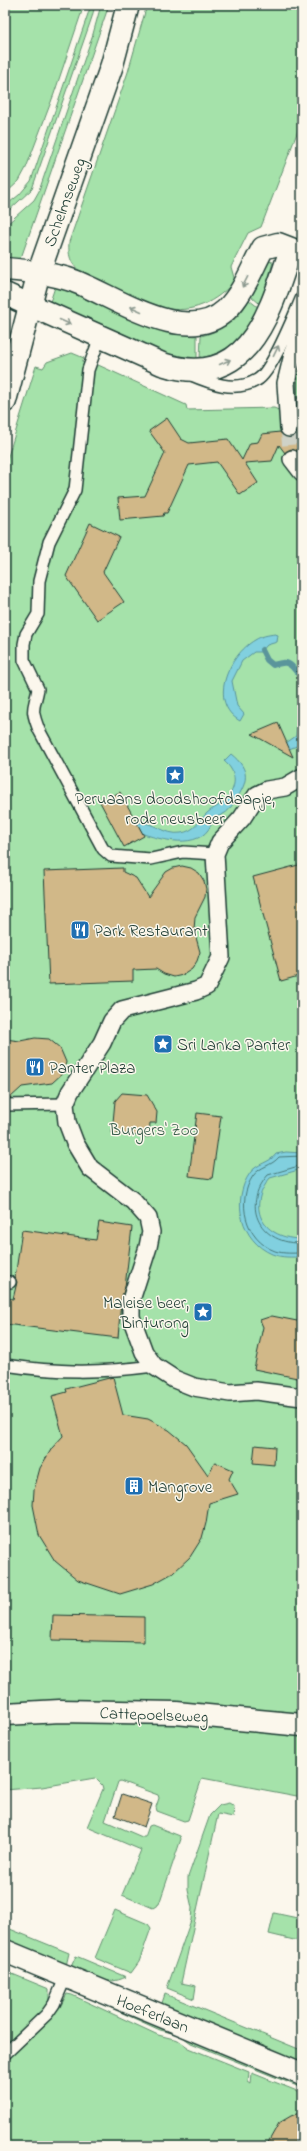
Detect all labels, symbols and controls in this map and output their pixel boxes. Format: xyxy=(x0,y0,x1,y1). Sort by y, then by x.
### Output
street label: Schelmseweg xyxy=(38,155,95,251)
one-way arrow xyxy=(241,276,248,288)
one-way arrow xyxy=(130,304,142,312)
one-way arrow xyxy=(59,319,71,326)
one-way arrow xyxy=(273,345,280,357)
one-way arrow xyxy=(219,357,231,365)
place icon: Peruaans doodshoofdaapje, rode neusbeer xyxy=(164,764,186,786)
place label: Peruaans doodshoofdaapje, rode neusbeer xyxy=(75,787,275,832)
restaurant icon: Park Restaurant xyxy=(69,919,91,941)
place label: Park Restaurant xyxy=(94,919,208,944)
place icon: Sri Lanka Panter xyxy=(152,1033,174,1055)
place label: Sri Lanka Panter xyxy=(177,1033,291,1058)
restaurant icon: Panter Plaza xyxy=(24,1056,46,1078)
place label: Panter Plaza xyxy=(49,1056,135,1081)
park label: Burgers' Zoo xyxy=(109,1118,199,1145)
place label: Maleise beer, Binturong xyxy=(103,1291,189,1338)
place icon: Maleise beer, Binturong xyxy=(192,1301,214,1323)
building icon: Mangrove xyxy=(123,1475,145,1497)
place label: Mangrove xyxy=(148,1475,213,1502)
street label: Cattepoelseweg xyxy=(99,1701,209,1732)
street label: Hoeferlaan xyxy=(112,1988,193,2040)

